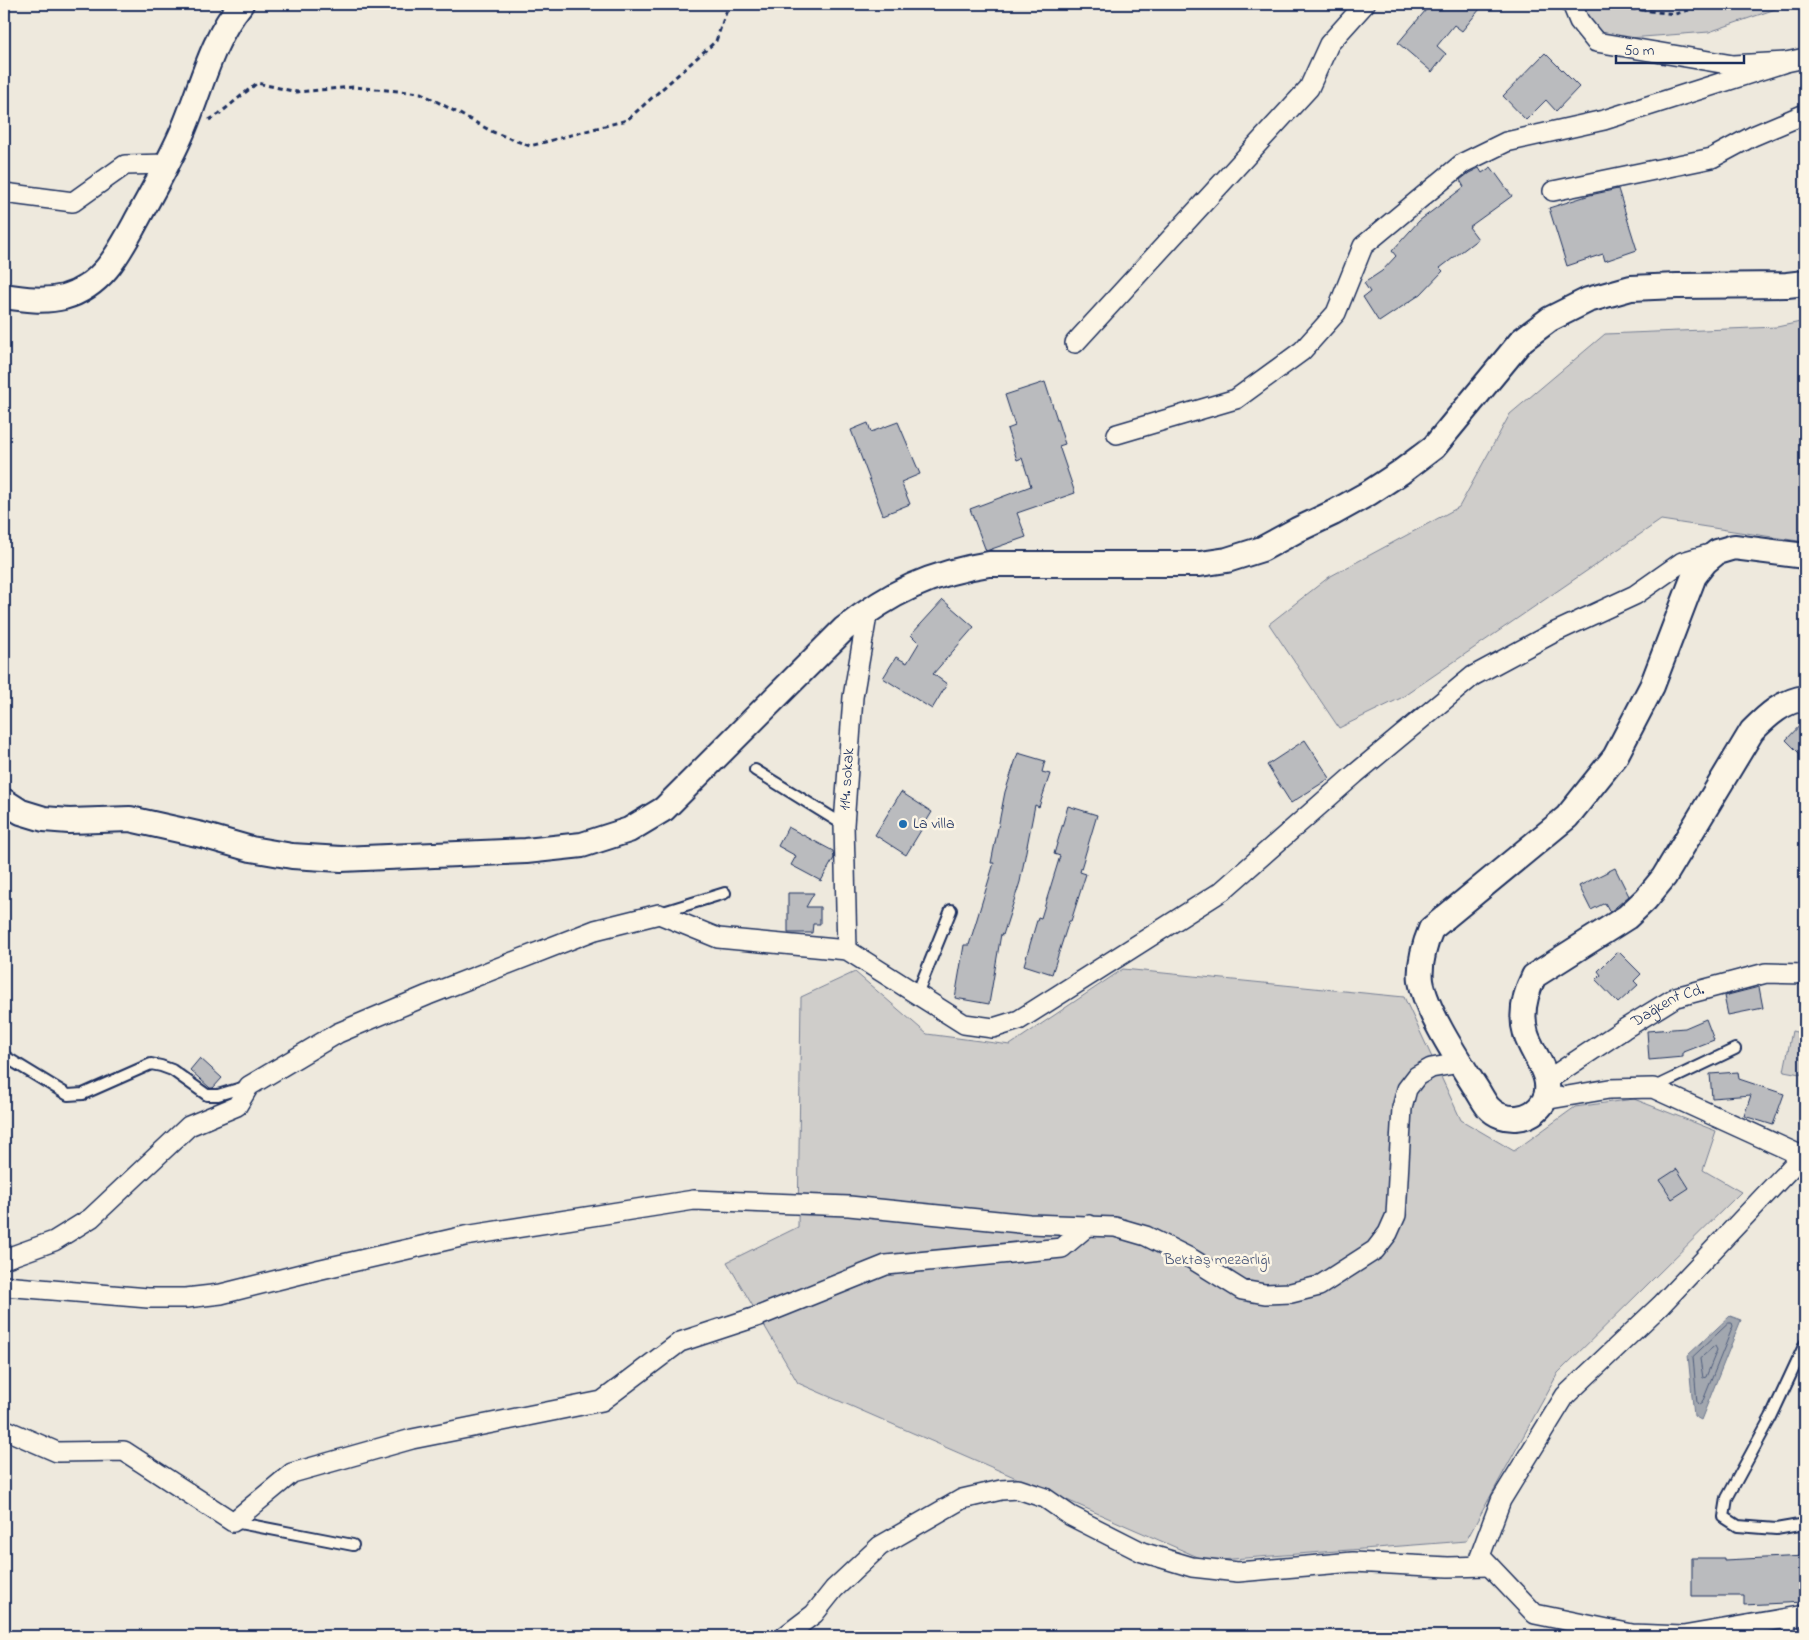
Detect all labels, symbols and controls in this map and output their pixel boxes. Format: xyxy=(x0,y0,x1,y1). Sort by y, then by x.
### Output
scale bar xyxy=(1616,32,1744,64)
text: 50 m xyxy=(1624,40,1655,62)
street label: 114. sokak xyxy=(833,746,861,811)
place label: La villa xyxy=(913,812,955,836)
marker: La villa xyxy=(897,818,909,830)
street label: Dağkent Cd. xyxy=(1626,978,1707,1034)
park label: Bektaş mezarlığı xyxy=(1163,1248,1270,1272)

